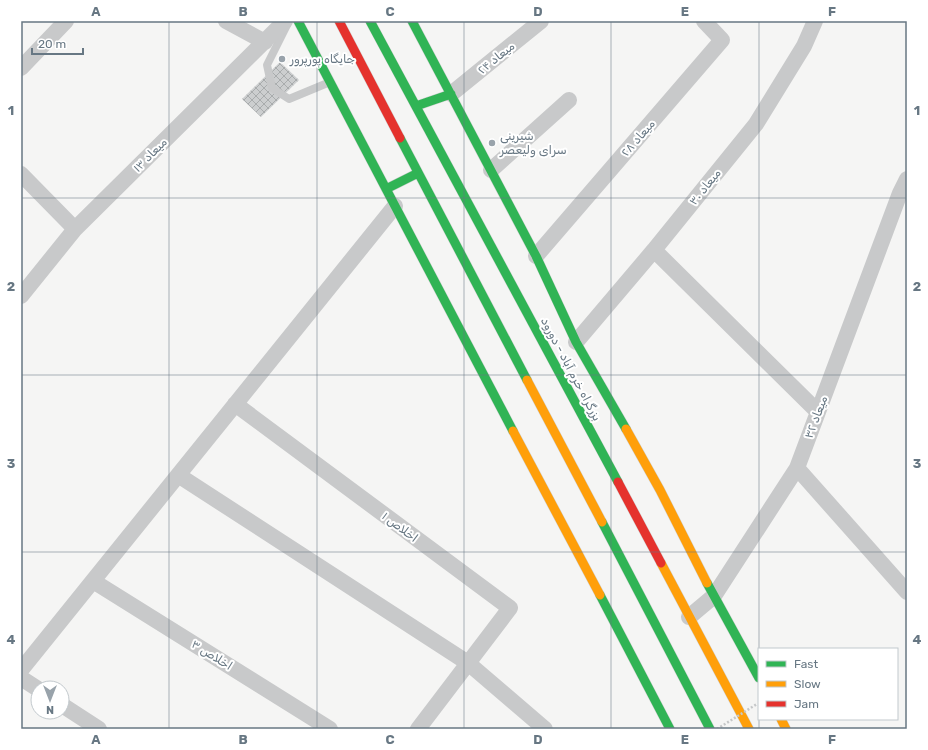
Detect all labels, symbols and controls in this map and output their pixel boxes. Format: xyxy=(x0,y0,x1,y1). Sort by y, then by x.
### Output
text: A xyxy=(91,4,101,19)
text: B xyxy=(238,4,248,19)
text: C xyxy=(385,4,395,19)
text: D xyxy=(533,4,543,19)
text: E xyxy=(681,4,689,19)
text: F xyxy=(828,4,836,19)
scale bar xyxy=(32,30,83,56)
text: 20 m xyxy=(38,37,66,51)
street label: میعاد ۲۴ xyxy=(475,39,518,77)
place label: جایگاه پورپرور xyxy=(289,52,355,67)
marker: جایگاه پورپرور xyxy=(277,54,287,64)
text: 1 xyxy=(8,103,14,118)
text: 1 xyxy=(914,103,920,118)
street label: میعاد ۲۸ xyxy=(618,116,658,159)
place label: شیرینی سرای ولیعصر xyxy=(499,129,567,158)
street label: میعاد ۱۳ xyxy=(130,135,170,175)
marker: شیرینی سرای ولیعصر xyxy=(487,138,497,148)
street label: میعاد ۳۰ xyxy=(686,166,724,208)
text: 2 xyxy=(7,279,15,294)
text: 2 xyxy=(913,279,921,294)
street label: بزرگراه خرم آباد - دورود xyxy=(536,315,604,424)
street label: میعاد ۳۲ xyxy=(801,393,831,440)
text: 3 xyxy=(7,456,16,471)
text: 3 xyxy=(913,456,922,471)
street label: اخلاص ۱ xyxy=(379,509,421,545)
text: 4 xyxy=(7,632,16,647)
text: 4 xyxy=(913,632,922,647)
street label: اخلاص ۳ xyxy=(189,637,235,673)
legend xyxy=(758,648,898,720)
text: Fast xyxy=(794,657,818,671)
text: Slow xyxy=(794,677,821,691)
north arrow xyxy=(30,680,70,720)
text: Jam xyxy=(794,697,819,711)
text: N xyxy=(46,703,54,716)
text: A xyxy=(91,732,101,747)
text: B xyxy=(238,732,248,747)
text: C xyxy=(385,732,395,747)
text: D xyxy=(533,732,543,747)
text: E xyxy=(681,732,689,747)
text: F xyxy=(828,732,836,747)

